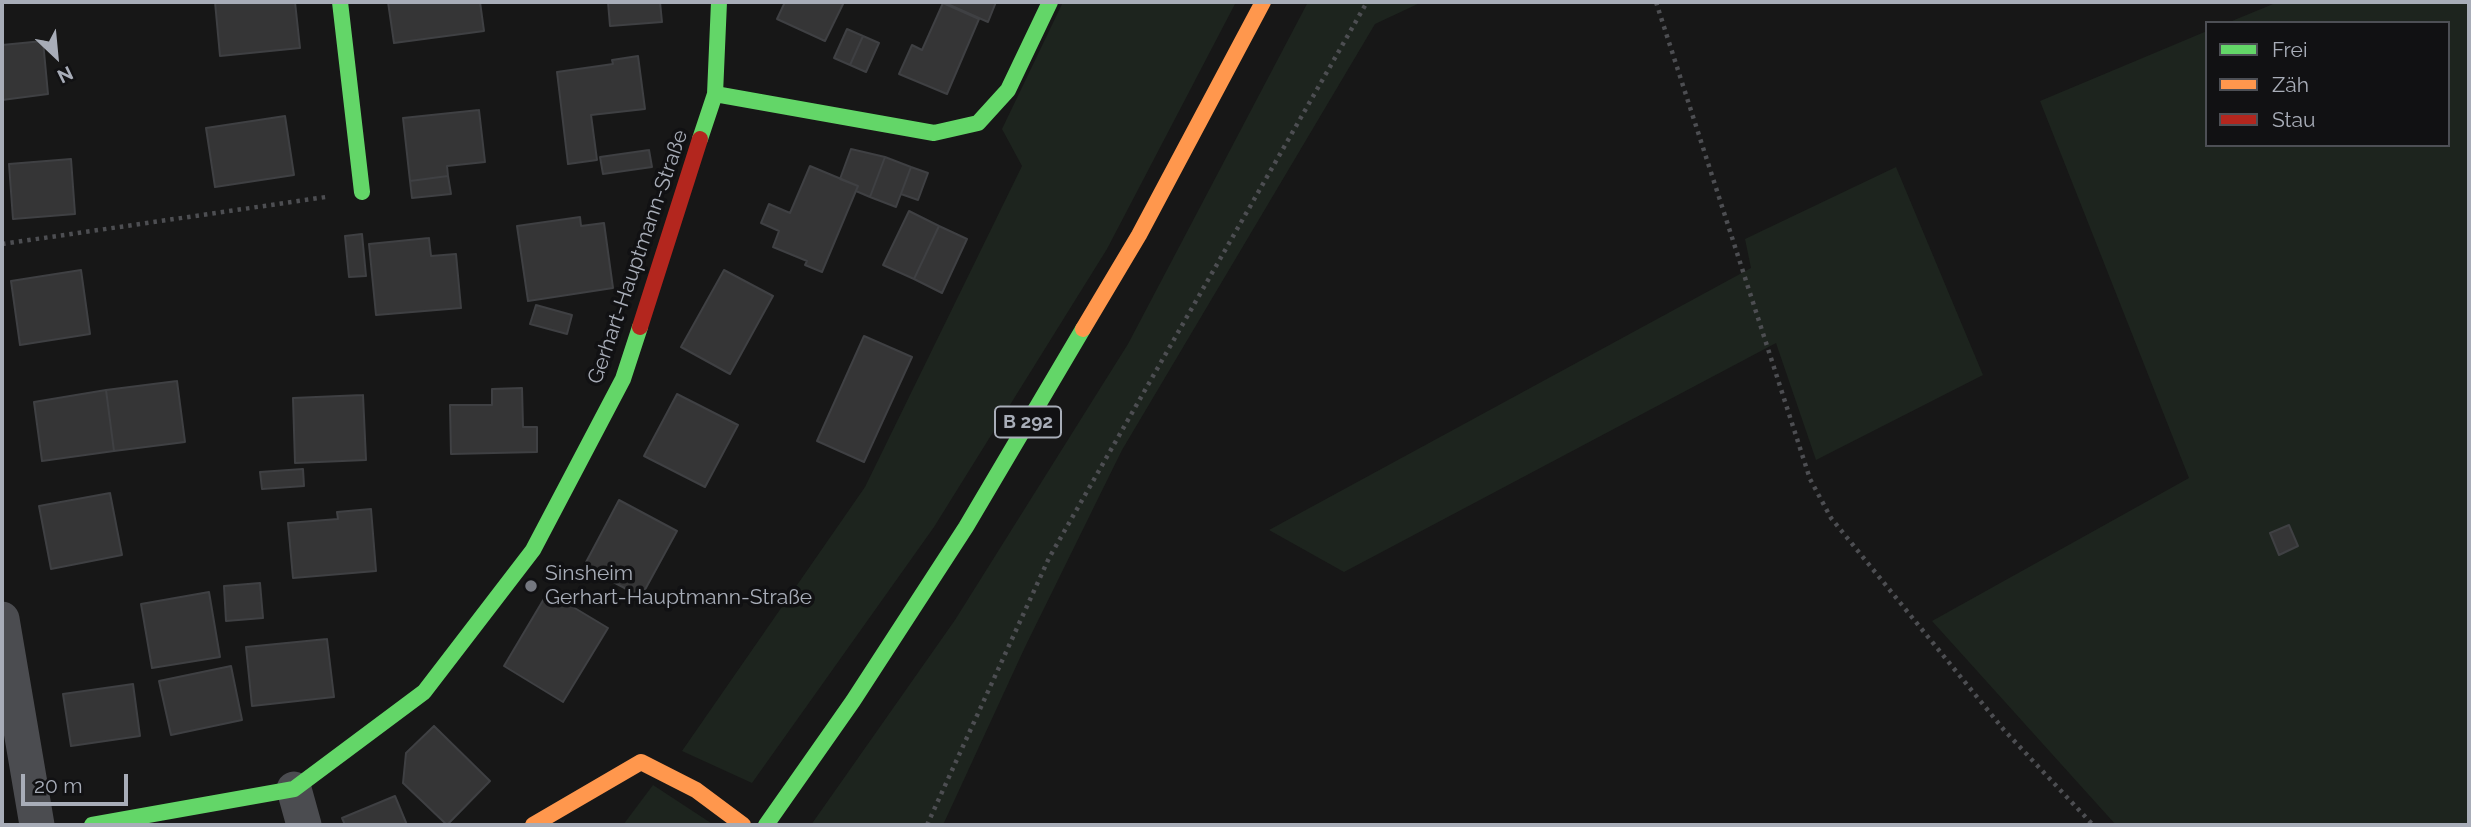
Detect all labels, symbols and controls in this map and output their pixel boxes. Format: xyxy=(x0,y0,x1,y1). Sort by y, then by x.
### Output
north arrow xyxy=(21,21,91,91)
legend xyxy=(2205,21,2450,147)
text: Frei xyxy=(2272,37,2308,62)
text: N xyxy=(54,62,77,88)
text: Zäh xyxy=(2272,72,2309,97)
text: Stau xyxy=(2272,107,2316,132)
street label: Gerhart-Hauptmann-Straße xyxy=(583,127,693,387)
road number: B 292 xyxy=(995,406,1061,438)
place label: Sinsheim Gerhart-Hauptmann-Straße xyxy=(545,561,812,611)
marker: Sinsheim Gerhart-Hauptmann-Straße xyxy=(523,578,539,594)
scale bar xyxy=(24,760,131,804)
text: 20 m xyxy=(34,773,82,798)

